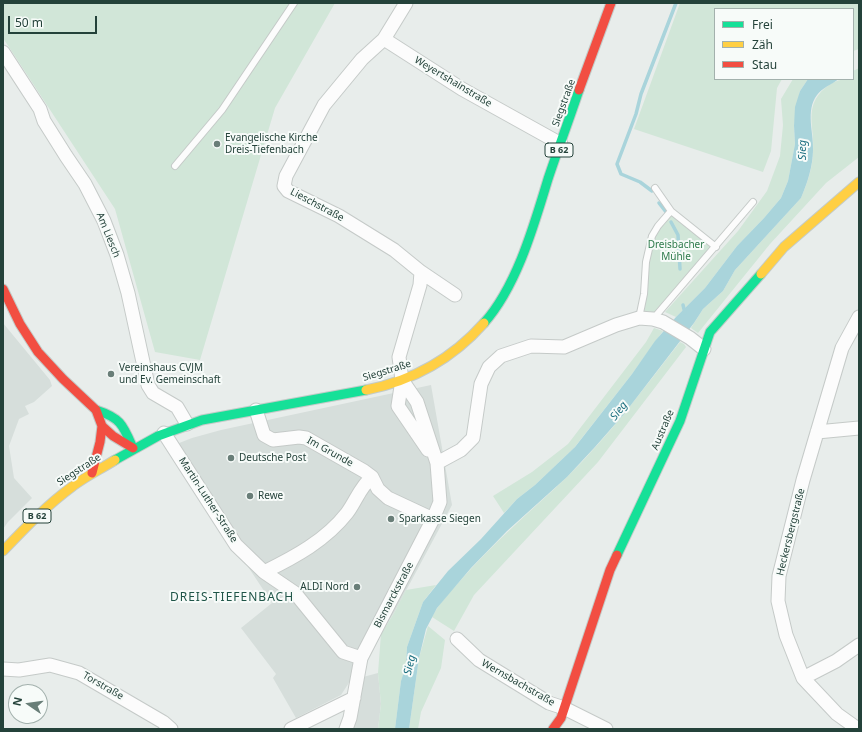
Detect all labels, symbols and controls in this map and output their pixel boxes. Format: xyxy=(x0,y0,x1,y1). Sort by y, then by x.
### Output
scale bar xyxy=(10,8,99,34)
legend xyxy=(714,8,854,80)
text: 50 m xyxy=(15,14,43,31)
text: Frei xyxy=(752,16,773,33)
text: Zäh xyxy=(752,36,773,53)
street label: Weyertshainstraße xyxy=(412,54,494,110)
text: Stau xyxy=(752,56,777,73)
street label: Siegstraße xyxy=(550,78,578,128)
place label: Evangelische Kirche Dreis-Tiefenbach xyxy=(225,132,318,156)
marker: Evangelische Kirche Dreis-Tiefenbach xyxy=(212,139,222,149)
water label: Sieg xyxy=(796,140,810,160)
road number: B 62 xyxy=(545,143,573,157)
street label: Lieschstraße xyxy=(288,186,346,224)
street label: Am Liesch xyxy=(94,211,122,259)
park label: Dreisbacher Mühle xyxy=(648,239,704,262)
street label: Siegstraße xyxy=(361,358,413,384)
place label: Vereinshaus CVJM und Ev. Gemeinschaft xyxy=(119,362,221,386)
marker: Vereinshaus CVJM und Ev. Gemeinschaft xyxy=(106,369,116,379)
water label: Sieg xyxy=(608,399,630,423)
street label: Austraße xyxy=(649,408,677,452)
street label: Im Grunde xyxy=(305,434,355,470)
street label: Siegstraße xyxy=(55,451,103,489)
place label: Deutsche Post xyxy=(239,452,306,464)
marker: Deutsche Post xyxy=(226,453,236,463)
street label: Martin-Luther-Straße xyxy=(176,455,240,545)
street label: Heckersbergstraße xyxy=(774,487,808,577)
place label: Rewe xyxy=(258,490,283,502)
marker: Rewe xyxy=(245,491,255,501)
road number: B 62 xyxy=(23,509,51,523)
place label: Sparkasse Siegen xyxy=(399,513,481,525)
marker: Sparkasse Siegen xyxy=(386,514,396,524)
street label: Bismarckstraße xyxy=(372,560,416,630)
place label: ALDI Nord xyxy=(300,581,349,593)
marker: ALDI Nord xyxy=(352,582,362,592)
district label: DREIS-TIEFENBACH xyxy=(170,591,294,605)
water label: Sieg xyxy=(401,654,419,676)
street label: Wernsbachstraße xyxy=(479,657,557,709)
street label: Torstraße xyxy=(81,670,125,702)
north arrow xyxy=(8,684,48,724)
text: N xyxy=(8,695,25,707)

